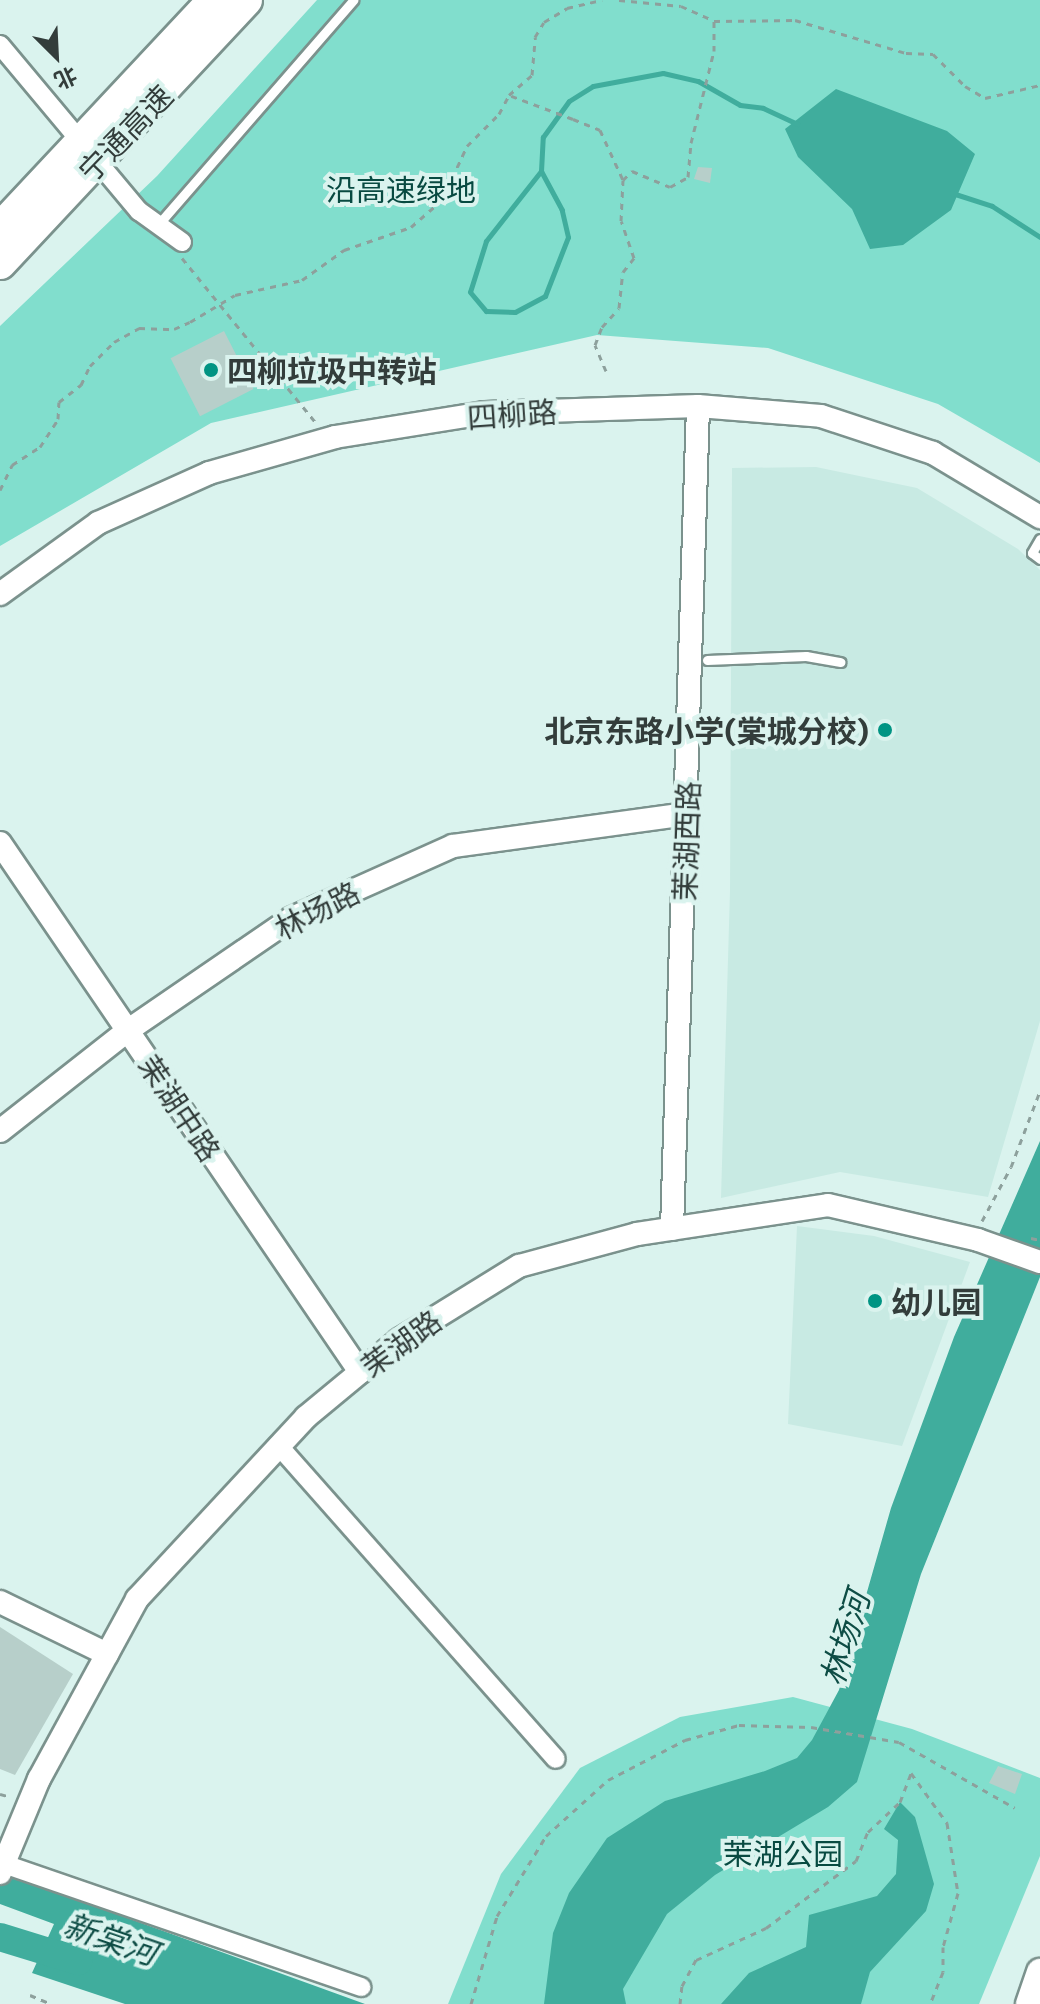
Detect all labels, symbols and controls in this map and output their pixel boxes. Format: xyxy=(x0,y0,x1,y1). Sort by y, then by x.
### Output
north arrow xyxy=(16,16,96,96)
text: 北 xyxy=(50,62,82,95)
street label: 宁通高速 xyxy=(70,77,180,189)
park label: 沿高速绿地 xyxy=(326,171,476,207)
place label: 四柳垃圾中转站 xyxy=(227,352,437,388)
marker: 四柳垃圾中转站 xyxy=(202,361,220,379)
street label: 四柳路 xyxy=(466,393,558,435)
place label: 北京东路小学(棠城分校) xyxy=(544,712,869,748)
marker: 北京东路小学(棠城分校) xyxy=(876,721,894,739)
street label: 茉湖西路 xyxy=(666,780,706,902)
street label: 林场路 xyxy=(269,874,365,946)
street label: 茉湖中路 xyxy=(132,1048,228,1168)
place label: 幼儿园 xyxy=(891,1283,981,1319)
marker: 幼儿园 xyxy=(866,1292,884,1310)
street label: 茉湖路 xyxy=(354,1302,448,1384)
water label: 林场河 xyxy=(812,1586,876,1690)
park label: 茉湖公园 xyxy=(723,1835,843,1871)
water label: 新棠河 xyxy=(59,1904,163,1972)

